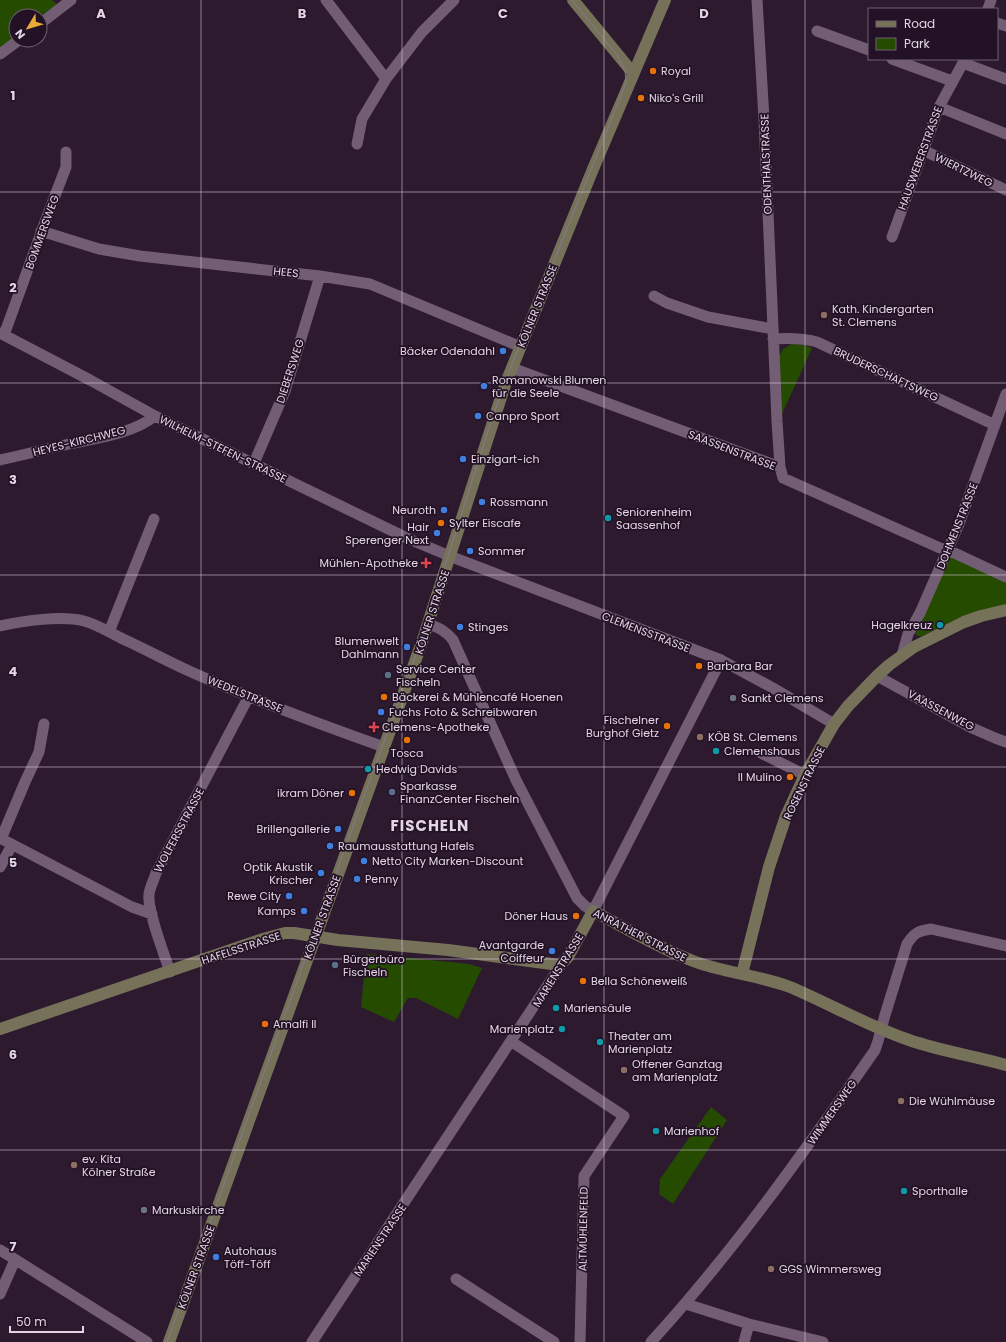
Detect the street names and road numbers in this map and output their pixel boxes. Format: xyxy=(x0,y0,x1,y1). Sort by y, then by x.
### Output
street label: HAUSWEBERSTRASSE xyxy=(894,104,946,212)
street label: ODENTHALSTRASSE xyxy=(756,113,776,215)
street label: WIERTZWEG xyxy=(932,149,996,191)
street label: BOMMERSWEG xyxy=(21,192,63,271)
street label: KÖLNER STRASSE xyxy=(513,262,561,350)
street label: HEES xyxy=(273,263,299,281)
street label: DIEBERSWEG xyxy=(272,336,308,405)
street label: BRUDERSCHAFTSWEG xyxy=(831,343,941,405)
street label: WILHELM-STEFEN-STRASSE xyxy=(157,411,289,487)
street label: HEYES-KIRCHWEG xyxy=(31,422,127,460)
street label: SAASSENSTRASSE xyxy=(686,426,778,474)
street label: DOHMENSTRASSE xyxy=(932,480,982,572)
street label: KÖLNER STRASSE xyxy=(411,568,453,656)
street label: CLEMENSSTRASSE xyxy=(600,608,692,656)
street label: WEDELSTRASSE xyxy=(205,672,285,716)
street label: VAASSENWEG xyxy=(905,686,978,735)
street label: ROSENSTRASSE xyxy=(779,743,829,823)
street label: WOLFERSSTRASSE xyxy=(150,785,208,875)
street label: KÖLNER STRASSE xyxy=(299,873,345,961)
street label: ANRATHER STRASSE xyxy=(590,904,690,966)
street label: HAFELSSTRASSE xyxy=(199,928,283,968)
street label: MARIENSTRASSE xyxy=(529,930,587,1010)
street label: WIMMERSWEG xyxy=(804,1076,861,1148)
street label: ALTMÜHLENFELD xyxy=(574,1186,592,1271)
street label: MARIENSTRASSE xyxy=(350,1200,410,1280)
street label: KÖLNER STRASSE xyxy=(173,1223,219,1311)

